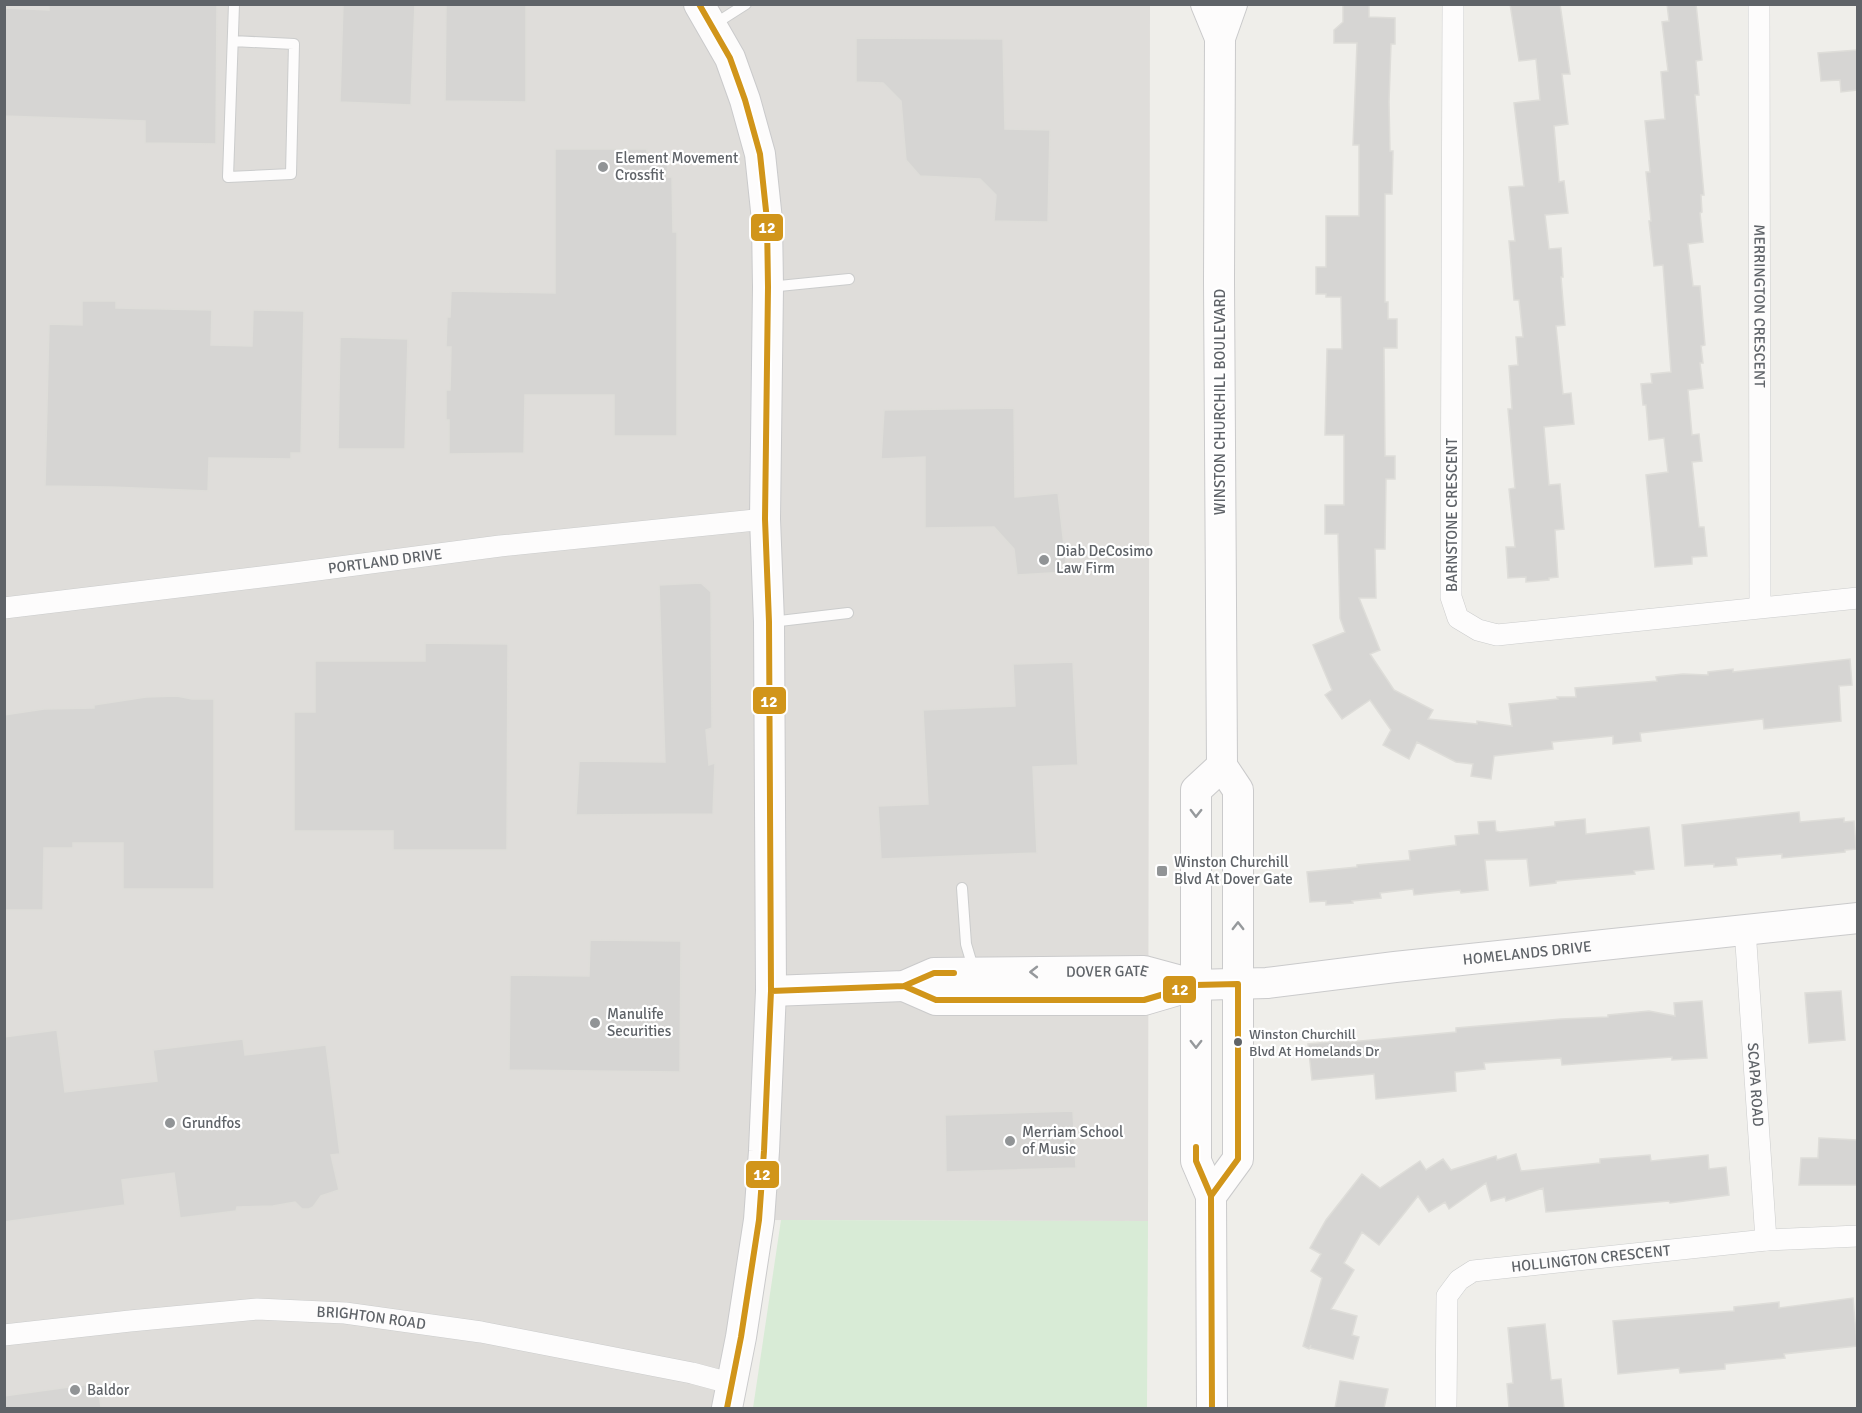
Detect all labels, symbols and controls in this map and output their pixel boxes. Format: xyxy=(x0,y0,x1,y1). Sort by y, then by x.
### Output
place label: Element Movement Crossfit xyxy=(615,149,738,184)
marker: Element Movement Crossfit xyxy=(596,160,610,174)
line badge: 12 xyxy=(750,213,784,242)
text: 12 xyxy=(758,218,776,238)
street label: MERRINGTON CRESCENT xyxy=(1750,224,1769,388)
street label: WINSTON CHURCHILL BOULEVARD xyxy=(1211,289,1229,515)
street label: BARNSTONE CRESCENT xyxy=(1443,437,1461,592)
place label: Diab DeCosimo Law Firm xyxy=(1056,542,1153,577)
street label: PORTLAND DRIVE xyxy=(327,545,443,577)
marker: Diab DeCosimo Law Firm xyxy=(1037,553,1051,567)
line badge: 12 xyxy=(752,686,787,715)
text: 12 xyxy=(760,692,778,712)
one-way arrow xyxy=(1190,809,1202,818)
place label: Winston Churchill Blvd At Dover Gate xyxy=(1174,853,1293,888)
marker: Winston Churchill Blvd At Dover Gate xyxy=(1155,864,1169,878)
one-way arrow xyxy=(1232,921,1244,930)
street label: HOMELANDS DRIVE xyxy=(1462,937,1592,969)
street label: DOVER GATE xyxy=(1066,961,1151,981)
one-way arrow xyxy=(1029,966,1038,978)
line badge: 12 xyxy=(1162,975,1197,1004)
text: 12 xyxy=(1171,980,1189,1000)
place label: Manulife Securities xyxy=(607,1005,672,1040)
marker: Manulife Securities xyxy=(588,1016,602,1030)
place label: Winston Churchill Blvd At Homelands Dr xyxy=(1249,1026,1380,1060)
marker: Winston Churchill Blvd At Homelands Dr xyxy=(1232,1036,1244,1048)
one-way arrow xyxy=(1190,1039,1202,1048)
street label: SCAPA ROAD xyxy=(1744,1042,1767,1127)
place label: Grundfos xyxy=(182,1114,241,1132)
marker: Grundfos xyxy=(163,1116,177,1130)
place label: Merriam School of Music xyxy=(1022,1123,1123,1158)
marker: Merriam School of Music xyxy=(1003,1134,1017,1148)
line badge: 12 xyxy=(745,1160,780,1189)
text: 12 xyxy=(753,1165,771,1185)
street label: HOLLINGTON CRESCENT xyxy=(1510,1241,1672,1276)
street label: BRIGHTON ROAD xyxy=(316,1303,427,1333)
place label: Baldor xyxy=(87,1381,130,1399)
marker: Baldor xyxy=(68,1383,82,1397)

